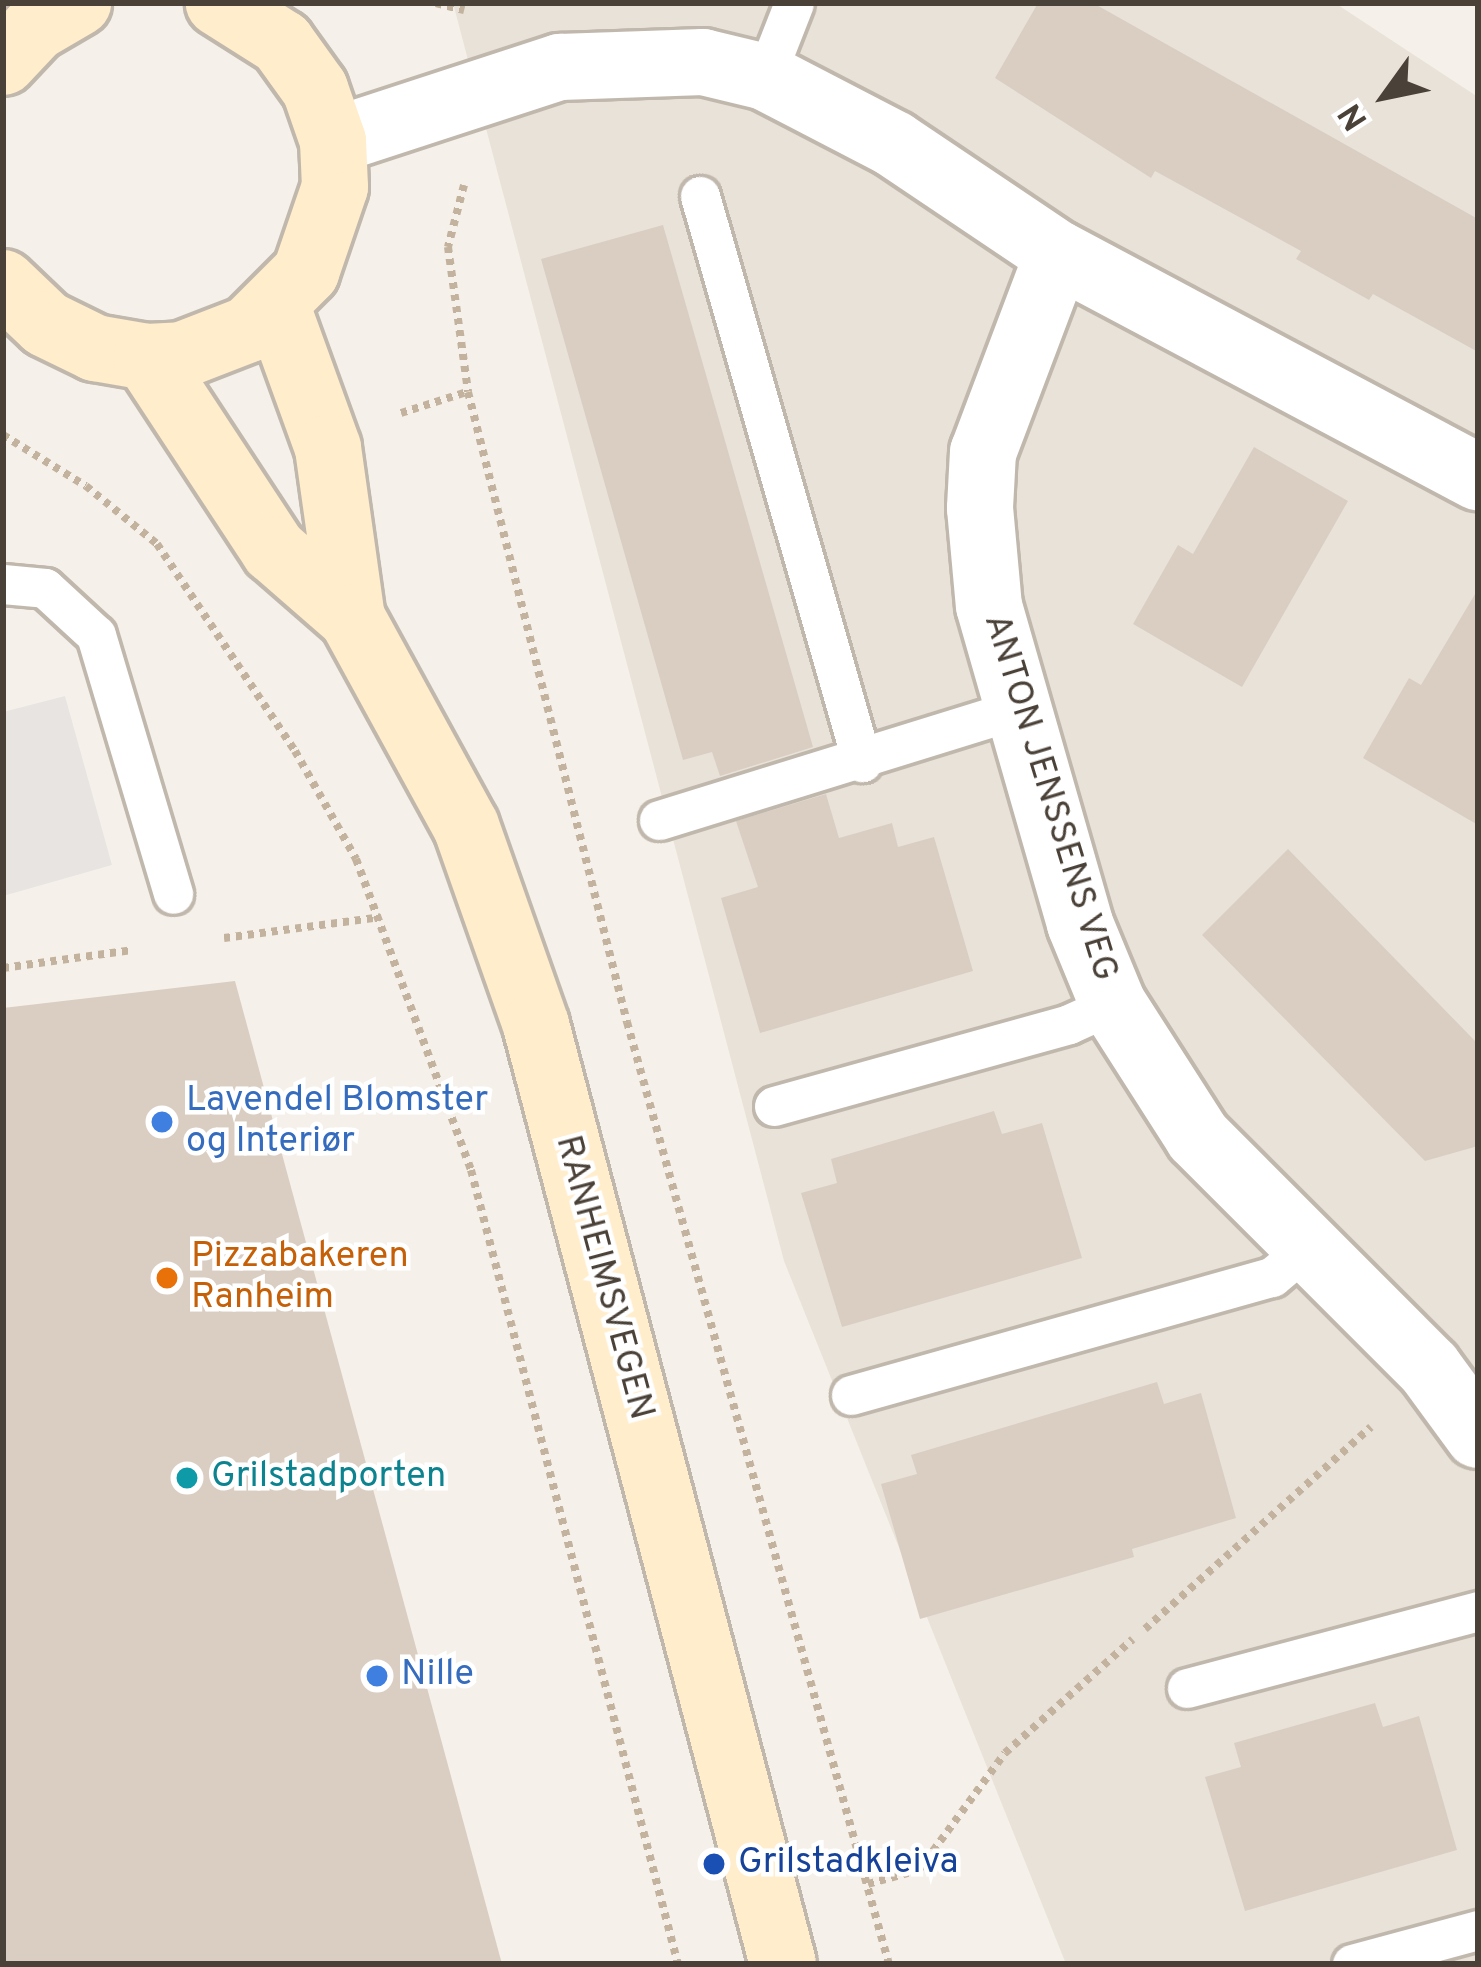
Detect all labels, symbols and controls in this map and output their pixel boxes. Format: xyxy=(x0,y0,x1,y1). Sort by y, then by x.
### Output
north arrow xyxy=(1325,36,1445,156)
text: N xyxy=(1331,94,1379,137)
street label: ANTON JENSSENS VEG xyxy=(972,609,1126,987)
place label: Lavendel Blomster og Interiør xyxy=(186,1079,488,1164)
marker: Lavendel Blomster og Interiør xyxy=(149,1109,175,1135)
street label: RANHEIMSVEGEN xyxy=(544,1131,662,1425)
place label: Pizzabakeren Ranheim xyxy=(191,1235,409,1320)
marker: Pizzabakeren Ranheim xyxy=(154,1265,180,1291)
place label: Grilstadporten xyxy=(211,1456,446,1500)
marker: Grilstadporten xyxy=(174,1465,200,1491)
place label: Nille xyxy=(401,1654,474,1698)
marker: Nille xyxy=(364,1663,390,1689)
place label: Grilstadkleiva xyxy=(738,1842,958,1886)
marker: Grilstadkleiva xyxy=(701,1851,727,1877)

